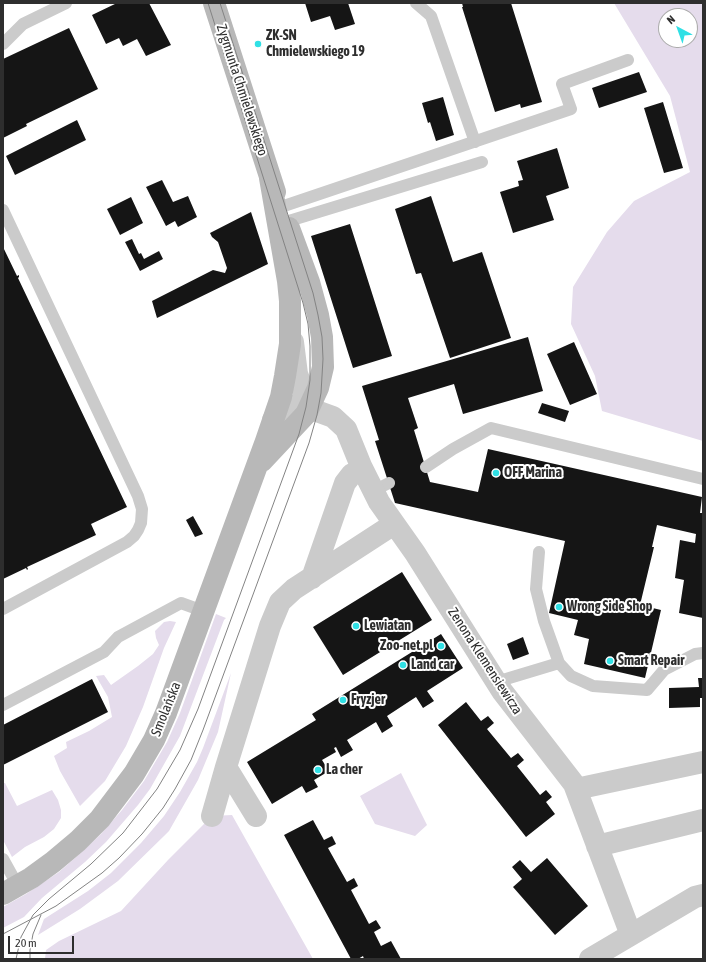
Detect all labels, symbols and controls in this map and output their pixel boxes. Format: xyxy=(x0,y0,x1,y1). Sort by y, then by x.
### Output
north arrow xyxy=(658,8,698,48)
text: N xyxy=(664,13,677,26)
street label: Zygmunta Chmielewskiego xyxy=(213,22,271,158)
place label: ZK-SN Chmielewskiego 19 xyxy=(266,28,365,60)
marker: ZK-SN Chmielewskiego 19 xyxy=(253,39,263,49)
place label: OFF Marina xyxy=(504,465,562,481)
marker: OFF Marina xyxy=(491,468,501,478)
place label: Wrong Side Shop xyxy=(567,599,652,615)
marker: Wrong Side Shop xyxy=(554,602,564,612)
street label: Zenona Klemensiewicza xyxy=(444,604,526,718)
place label: Lewiatan xyxy=(364,618,411,634)
marker: Lewiatan xyxy=(351,621,361,631)
place label: Zoo-net.pl xyxy=(380,638,433,654)
marker: Zoo-net.pl xyxy=(436,641,446,651)
place label: Smart Repair xyxy=(618,653,684,669)
marker: Smart Repair xyxy=(605,656,615,666)
place label: Land car xyxy=(411,657,454,673)
marker: Land car xyxy=(398,660,408,670)
street label: Smolańska xyxy=(148,679,184,739)
place label: Fryzjer xyxy=(351,692,385,708)
marker: Fryzjer xyxy=(338,695,348,705)
place label: La cher xyxy=(326,762,362,778)
marker: La cher xyxy=(313,765,323,775)
scale bar xyxy=(10,928,76,954)
text: 20 m xyxy=(15,936,37,950)

